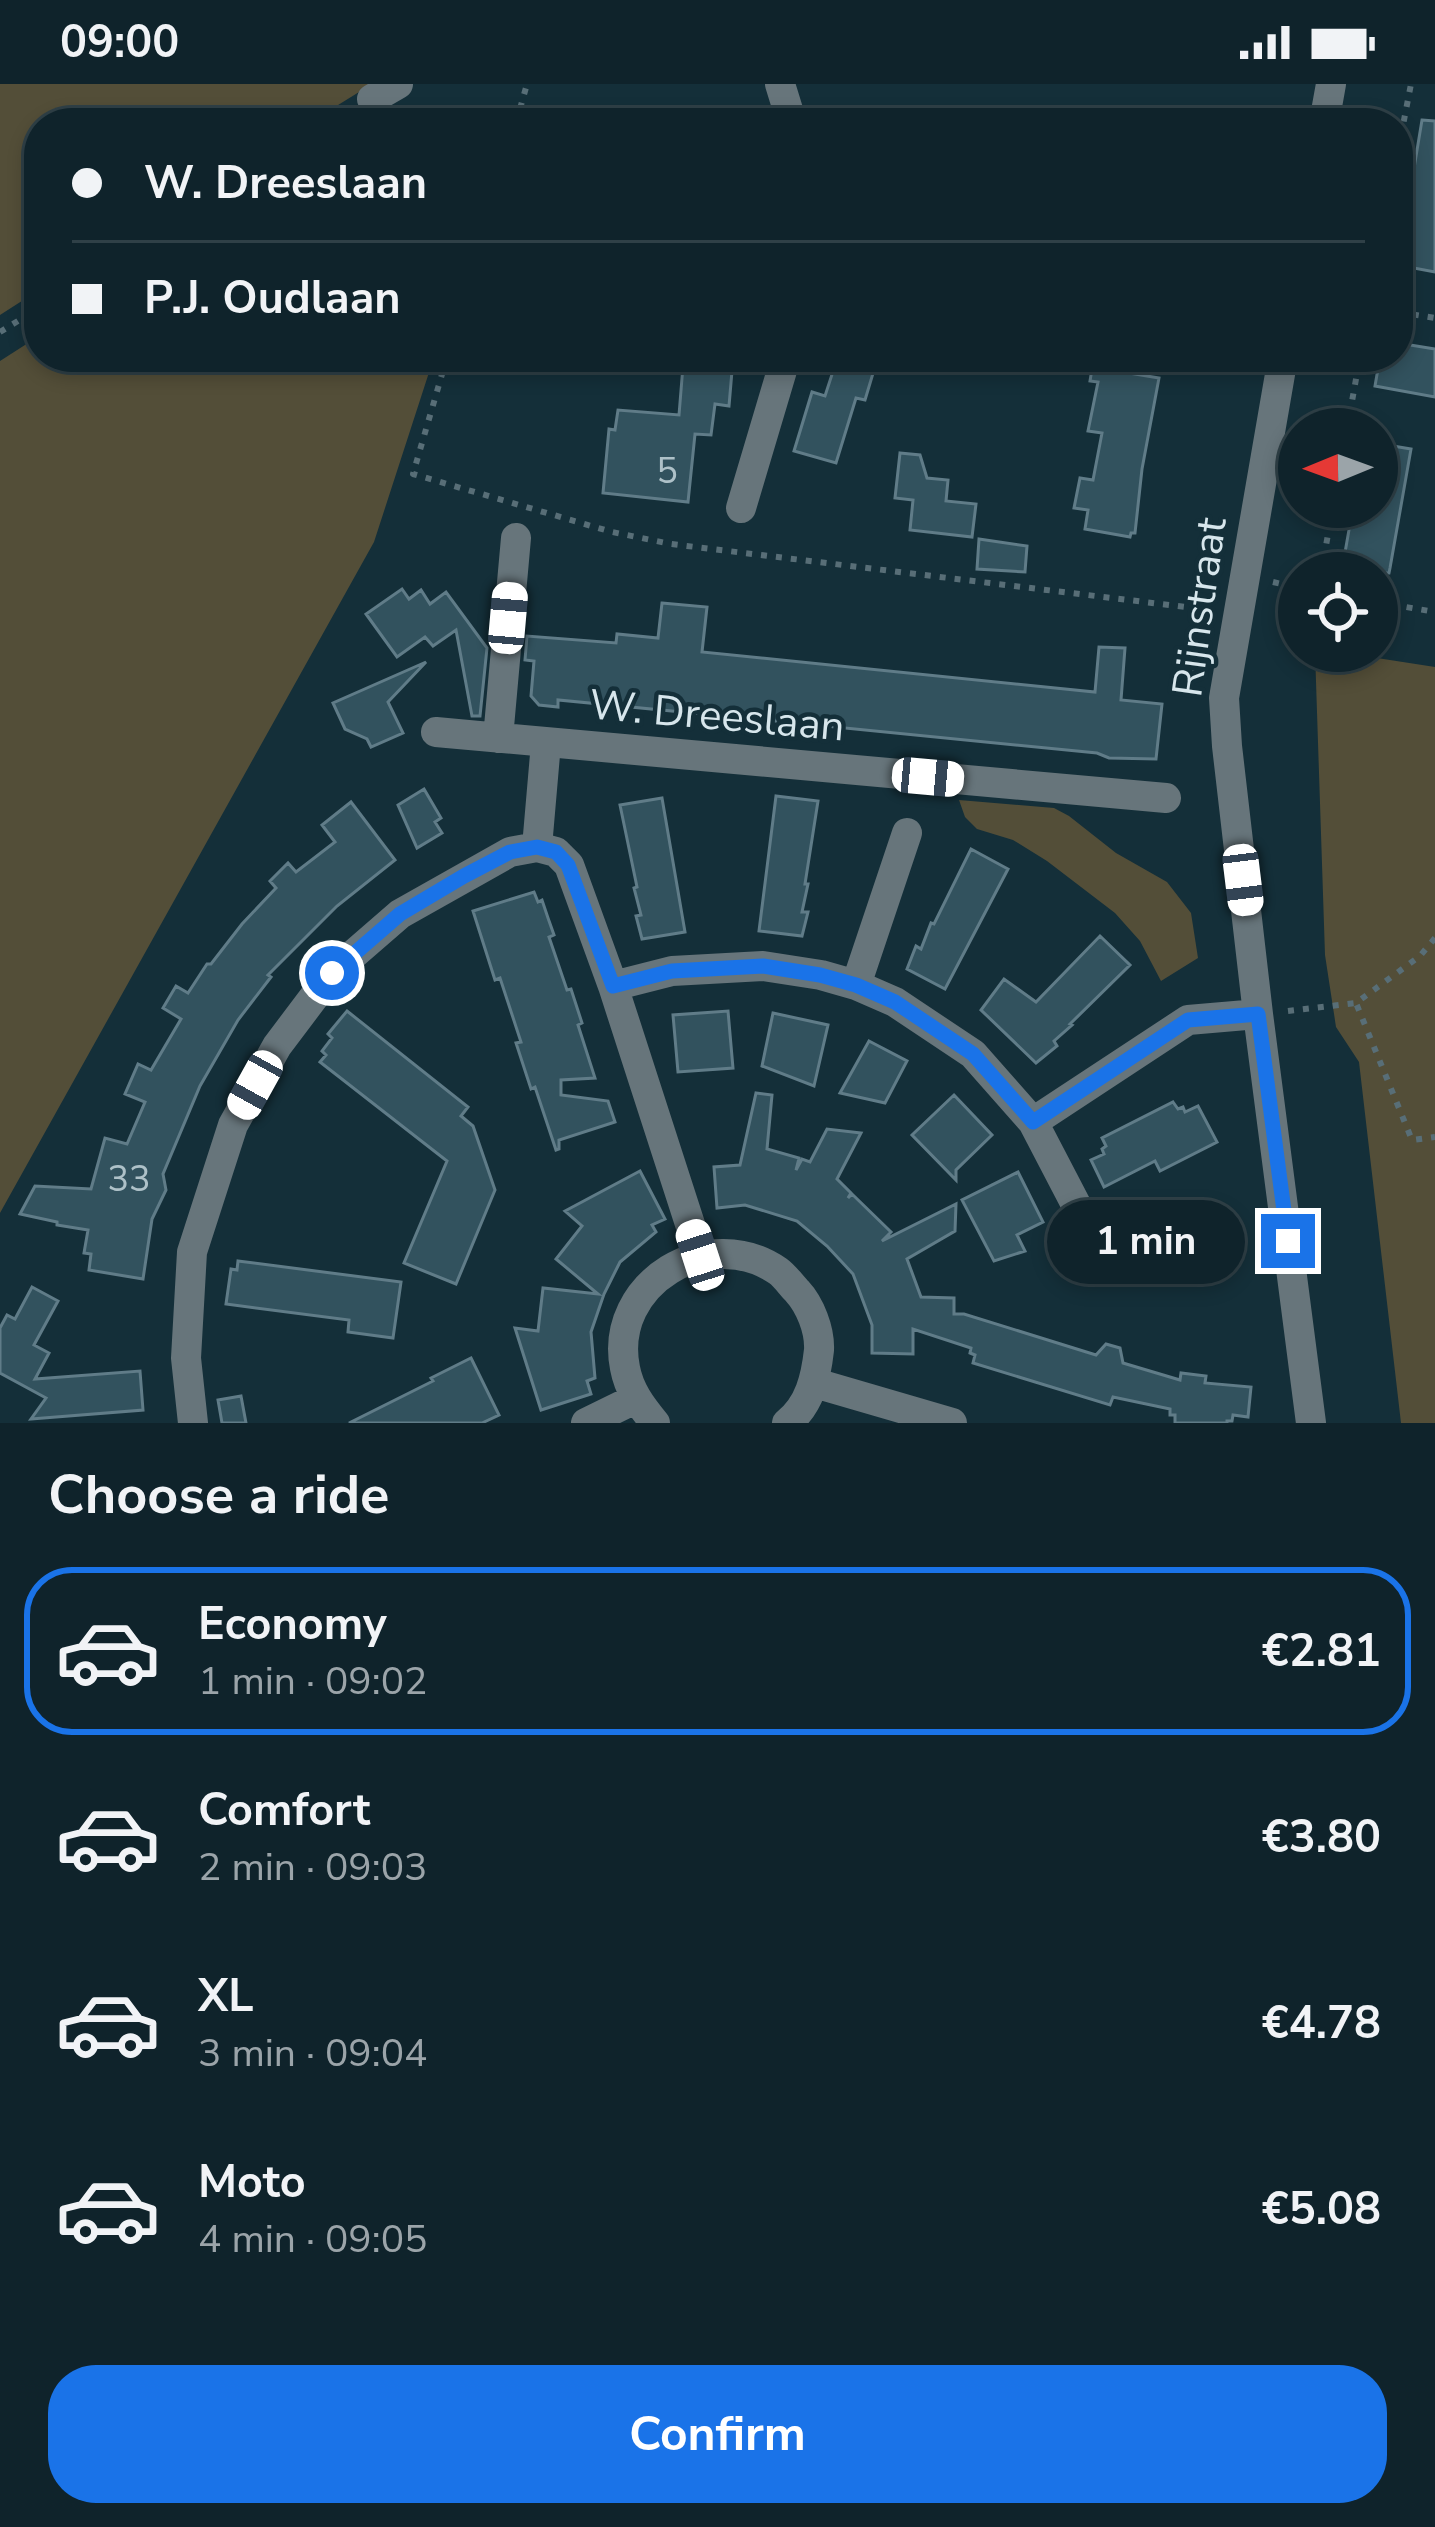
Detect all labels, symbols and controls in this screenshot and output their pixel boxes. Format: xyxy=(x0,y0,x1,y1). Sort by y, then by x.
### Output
text: 09:00 xyxy=(60,12,179,73)
text: W. Dreeslaan xyxy=(144,153,427,214)
text: P.J. Oudlaan xyxy=(144,268,401,329)
north arrow xyxy=(1278,408,1398,528)
map controls xyxy=(1278,408,1398,672)
house number: 5 xyxy=(656,447,678,496)
street label: Rijnstraat xyxy=(1159,513,1241,700)
button: locate xyxy=(1278,552,1398,672)
car xyxy=(487,581,529,655)
street label: W. Dreeslaan xyxy=(587,676,847,756)
car xyxy=(891,756,965,798)
car xyxy=(1221,842,1265,918)
route start xyxy=(305,946,359,1000)
car xyxy=(222,1045,288,1125)
house number: 33 xyxy=(107,1155,151,1204)
callout: 1 min xyxy=(1048,1199,1246,1283)
route end xyxy=(1261,1214,1315,1268)
car xyxy=(672,1215,728,1295)
text: 1 min xyxy=(1096,1215,1196,1268)
text: Choose a ride xyxy=(48,1458,389,1532)
text: Economy xyxy=(198,1594,387,1655)
icon: car xyxy=(54,1597,162,1705)
text: €2.81 xyxy=(1262,1621,1381,1682)
text: 1 min · 09:02 xyxy=(198,1655,427,1708)
text: Comfort xyxy=(198,1780,370,1841)
icon: car xyxy=(54,1783,162,1891)
text: €3.80 xyxy=(1262,1807,1381,1868)
text: 2 min · 09:03 xyxy=(198,1841,427,1894)
text: XL xyxy=(198,1966,254,2027)
icon: car xyxy=(54,1969,162,2077)
text: €4.78 xyxy=(1262,1993,1381,2054)
text: 3 min · 09:04 xyxy=(198,2027,427,2080)
text: Moto xyxy=(198,2152,306,2213)
icon: car xyxy=(54,2155,162,2263)
text: €5.08 xyxy=(1262,2179,1381,2240)
text: 4 min · 09:05 xyxy=(198,2213,427,2266)
button: Confirm xyxy=(48,2365,1387,2503)

